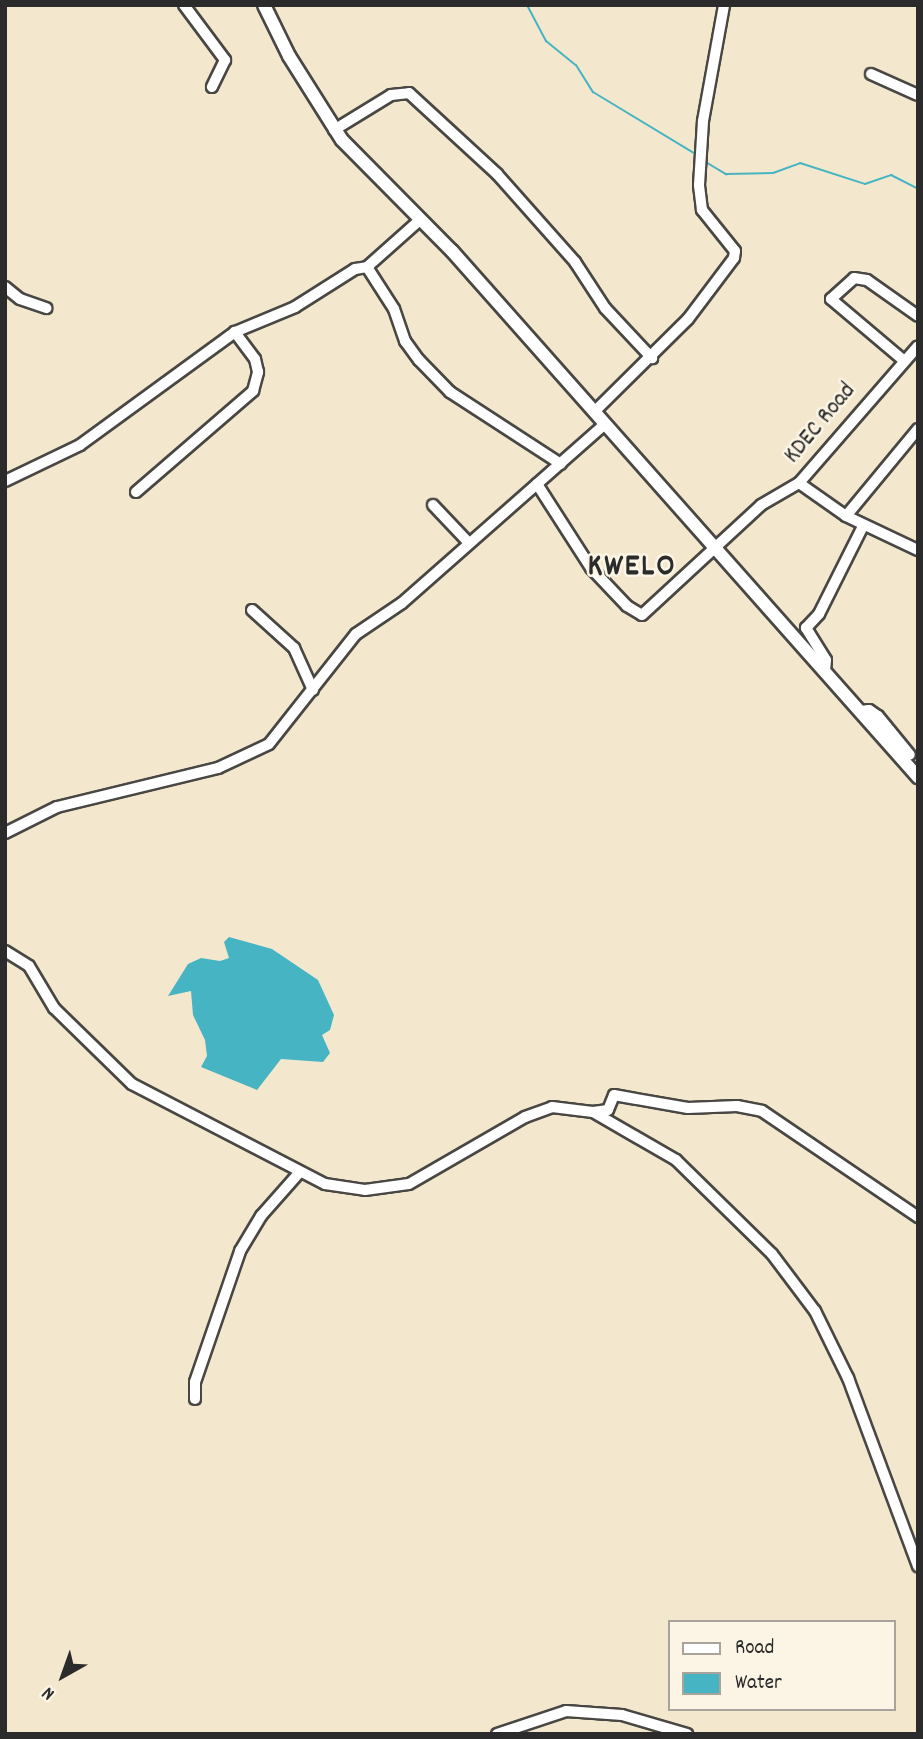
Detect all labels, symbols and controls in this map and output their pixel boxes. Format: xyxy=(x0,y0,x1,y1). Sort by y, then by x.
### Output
street label: KDEC Road xyxy=(779,378,863,470)
district label: KWELO xyxy=(588,549,676,587)
legend xyxy=(668,1620,895,1711)
text: Road xyxy=(735,1634,774,1664)
north arrow xyxy=(28,1641,98,1711)
text: Water xyxy=(735,1669,782,1699)
text: N xyxy=(37,1679,61,1706)

